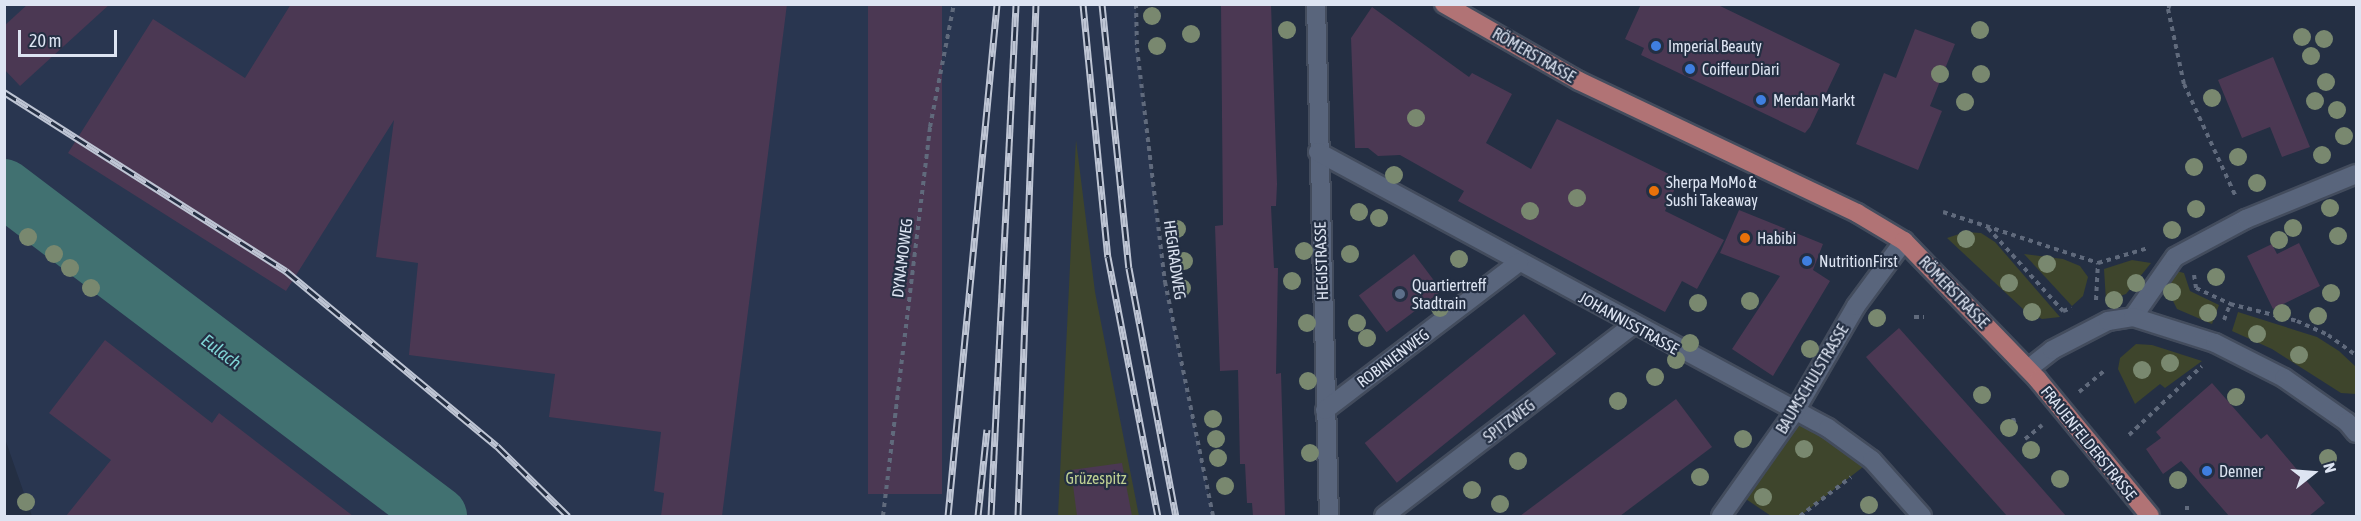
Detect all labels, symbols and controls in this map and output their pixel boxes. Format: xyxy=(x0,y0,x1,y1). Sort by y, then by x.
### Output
scale bar xyxy=(21,18,120,56)
street label: RÖMERSTRASSE xyxy=(1489,24,1579,86)
text: 20 m xyxy=(29,30,61,51)
place label: Imperial Beauty xyxy=(1668,36,1762,56)
marker: Imperial Beauty xyxy=(1649,39,1663,53)
place label: Coiffeur Diari xyxy=(1702,59,1779,79)
marker: Coiffeur Diari xyxy=(1683,62,1697,76)
place label: Merdan Markt xyxy=(1773,90,1855,110)
marker: Merdan Markt xyxy=(1754,93,1768,107)
place label: Sherpa MoMo & Sushi Takeaway xyxy=(1666,172,1758,210)
marker: Sherpa MoMo & Sushi Takeaway xyxy=(1647,184,1661,198)
street label: DYNAMOWEG xyxy=(888,217,916,299)
street label: HEGIRADWEG xyxy=(1160,219,1190,301)
street label: HEGISTRASSE xyxy=(1310,221,1332,301)
place label: Habibi xyxy=(1757,228,1796,248)
marker: Habibi xyxy=(1738,231,1752,245)
place label: NutritionFirst xyxy=(1819,251,1898,271)
street label: RÖMERSTRASSE xyxy=(1915,252,1993,332)
marker: NutritionFirst xyxy=(1800,254,1814,268)
place label: Quartiertreff Stadtrain xyxy=(1412,275,1486,313)
marker: Quartiertreff Stadtrain xyxy=(1393,287,1407,301)
street label: JOHANNISSTRASSE xyxy=(1576,288,1682,358)
street label: BAUMSCHULSTRASSE xyxy=(1772,321,1852,437)
street label: ROBINIENWEG xyxy=(1353,325,1433,391)
water label: Eulach xyxy=(197,330,245,374)
street label: FRAUENFELDERSTRASSE xyxy=(2037,382,2141,504)
street label: SPITZWEG xyxy=(1479,395,1539,447)
north arrow xyxy=(2283,443,2343,503)
place label: Denner xyxy=(2219,461,2263,481)
text: N xyxy=(2320,461,2340,475)
marker: Denner xyxy=(2200,464,2214,478)
park label: Grüzespitz xyxy=(1065,468,1127,488)

